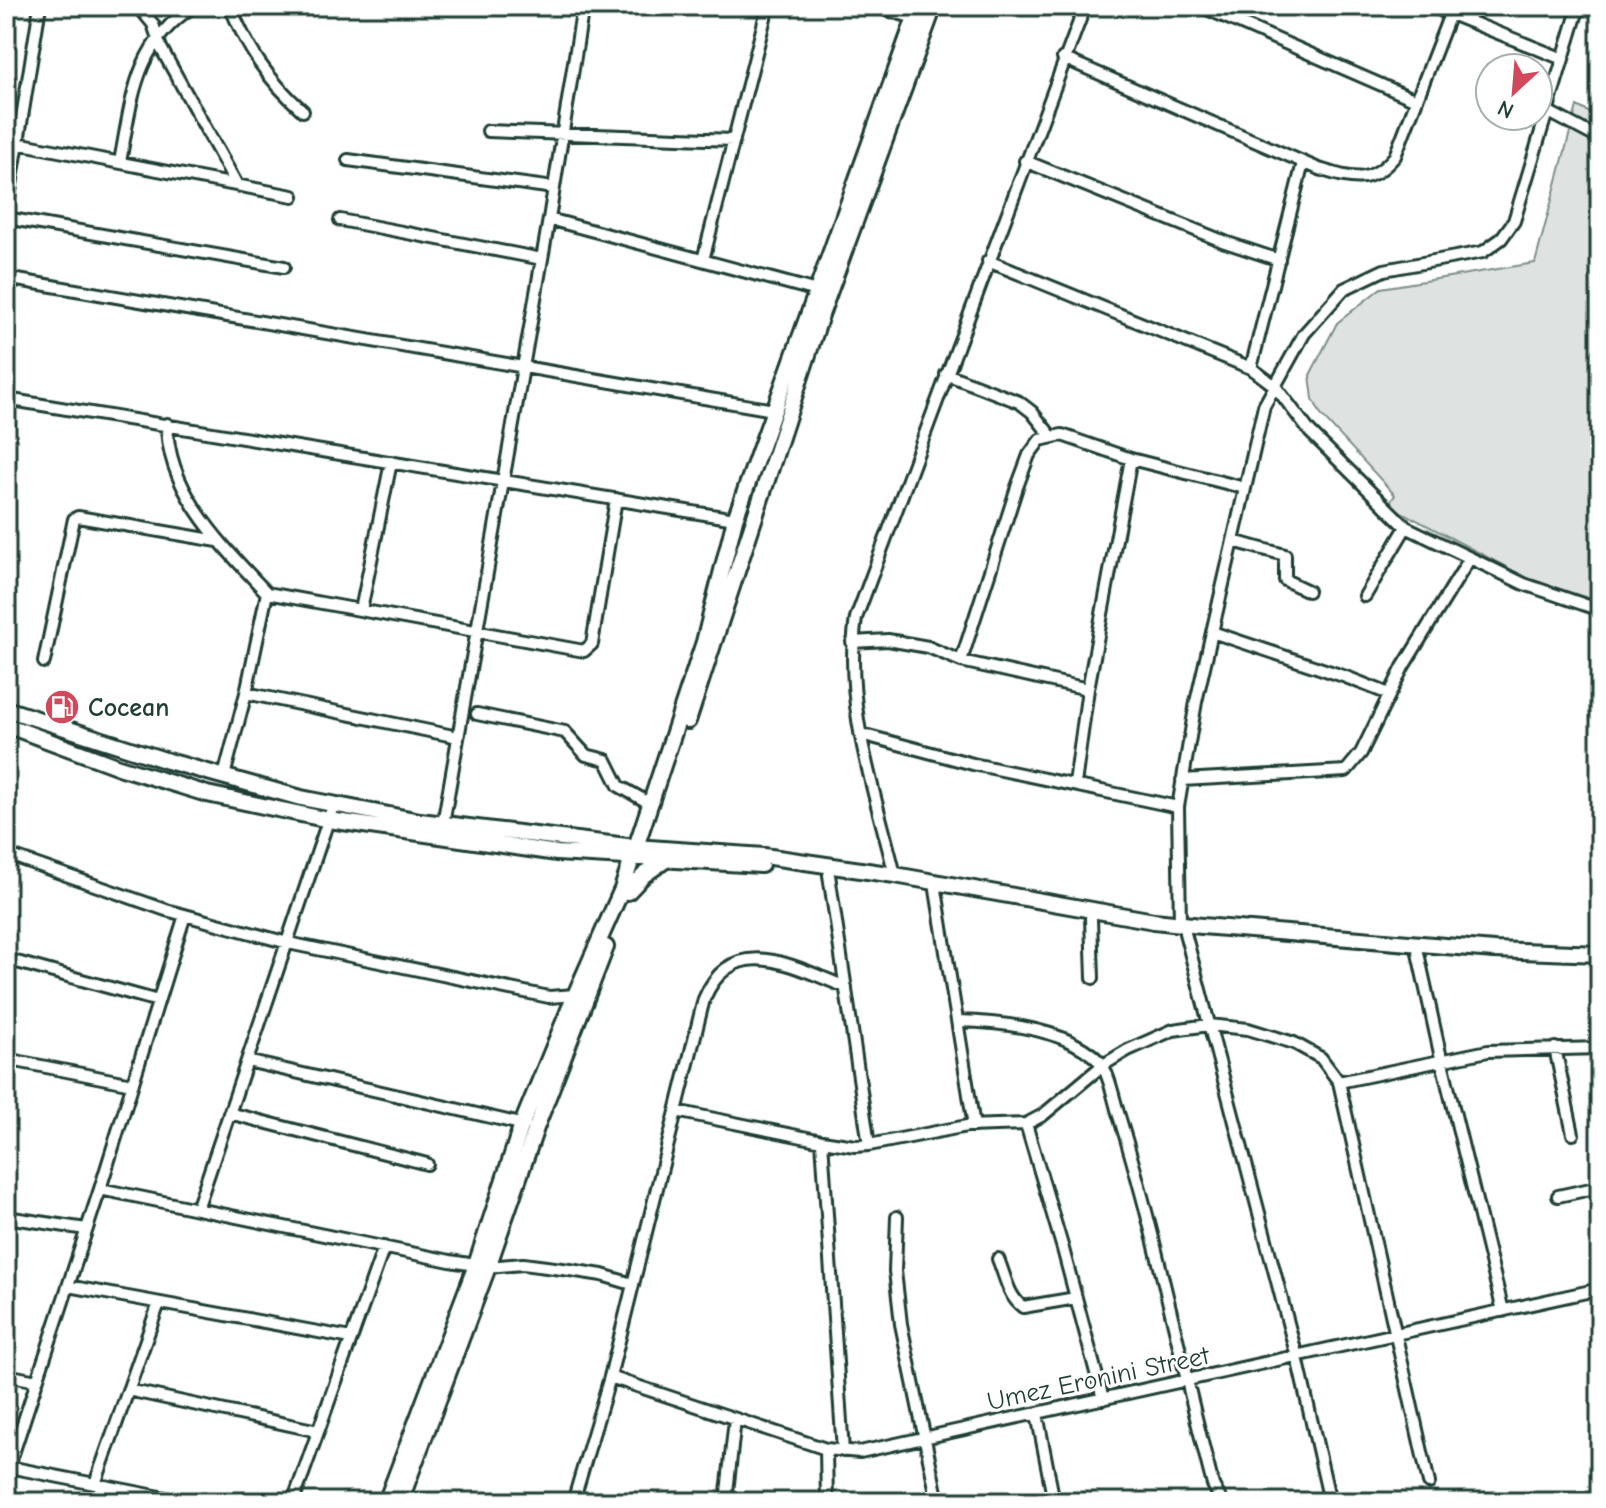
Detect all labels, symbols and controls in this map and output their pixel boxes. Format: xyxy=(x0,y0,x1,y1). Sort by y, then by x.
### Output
north arrow xyxy=(1474,52,1554,132)
text: N xyxy=(1494,94,1518,124)
fuel station icon: Cocean xyxy=(43,688,81,726)
place label: Cocean xyxy=(88,693,169,723)
street label: Umez Eronini Street xyxy=(984,1340,1213,1417)

